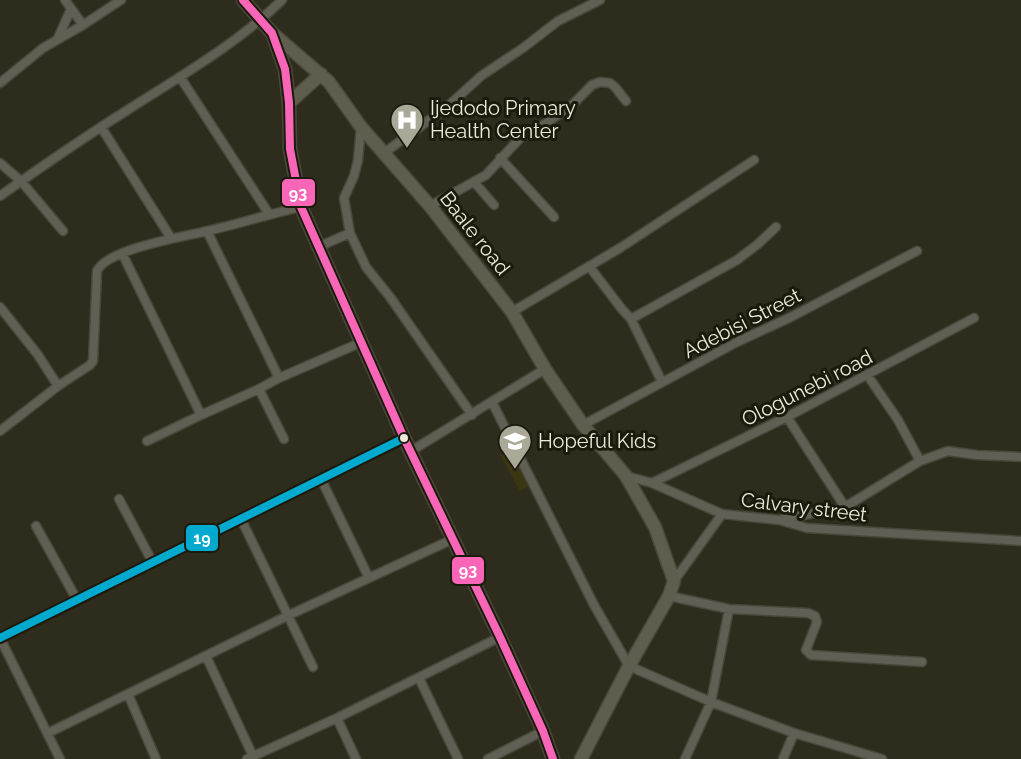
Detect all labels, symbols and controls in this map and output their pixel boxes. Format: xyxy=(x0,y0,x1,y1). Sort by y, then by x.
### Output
place label: Ijedodo Primary Health Center xyxy=(430,96,576,143)
hospital icon: Ijedodo Primary Health Center xyxy=(389,102,425,149)
line badge: 93 xyxy=(281,178,316,207)
text: 93 xyxy=(289,184,307,203)
street label: Baale road xyxy=(435,186,515,280)
street label: Adebisi Street xyxy=(679,283,805,363)
street label: Ologunebi road xyxy=(738,345,876,431)
school or university icon: Hopeful Kids xyxy=(497,423,533,470)
place label: Hopeful Kids xyxy=(538,429,656,453)
unlabelled marker xyxy=(398,432,410,444)
street label: Calvary street xyxy=(740,487,869,527)
line badge: 19 xyxy=(185,524,219,552)
text: 19 xyxy=(193,529,211,548)
line badge: 93 xyxy=(451,556,485,585)
text: 93 xyxy=(459,561,477,580)

